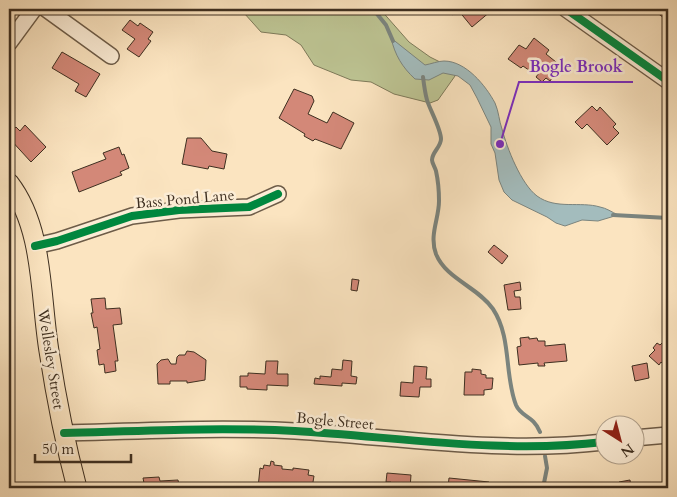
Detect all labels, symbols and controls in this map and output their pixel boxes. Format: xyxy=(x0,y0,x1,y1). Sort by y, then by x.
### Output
callout: Bogle Brook xyxy=(519,51,633,82)
text: Bogle Brook xyxy=(529,56,623,78)
street label: Bass Pond Lane xyxy=(135,185,235,213)
street label: Wellesley Street xyxy=(33,306,69,411)
street label: Bogle Street xyxy=(296,408,375,434)
north arrow xyxy=(594,414,644,464)
scale bar xyxy=(35,432,131,464)
text: 50 m xyxy=(42,439,74,459)
text: N xyxy=(617,439,638,461)

